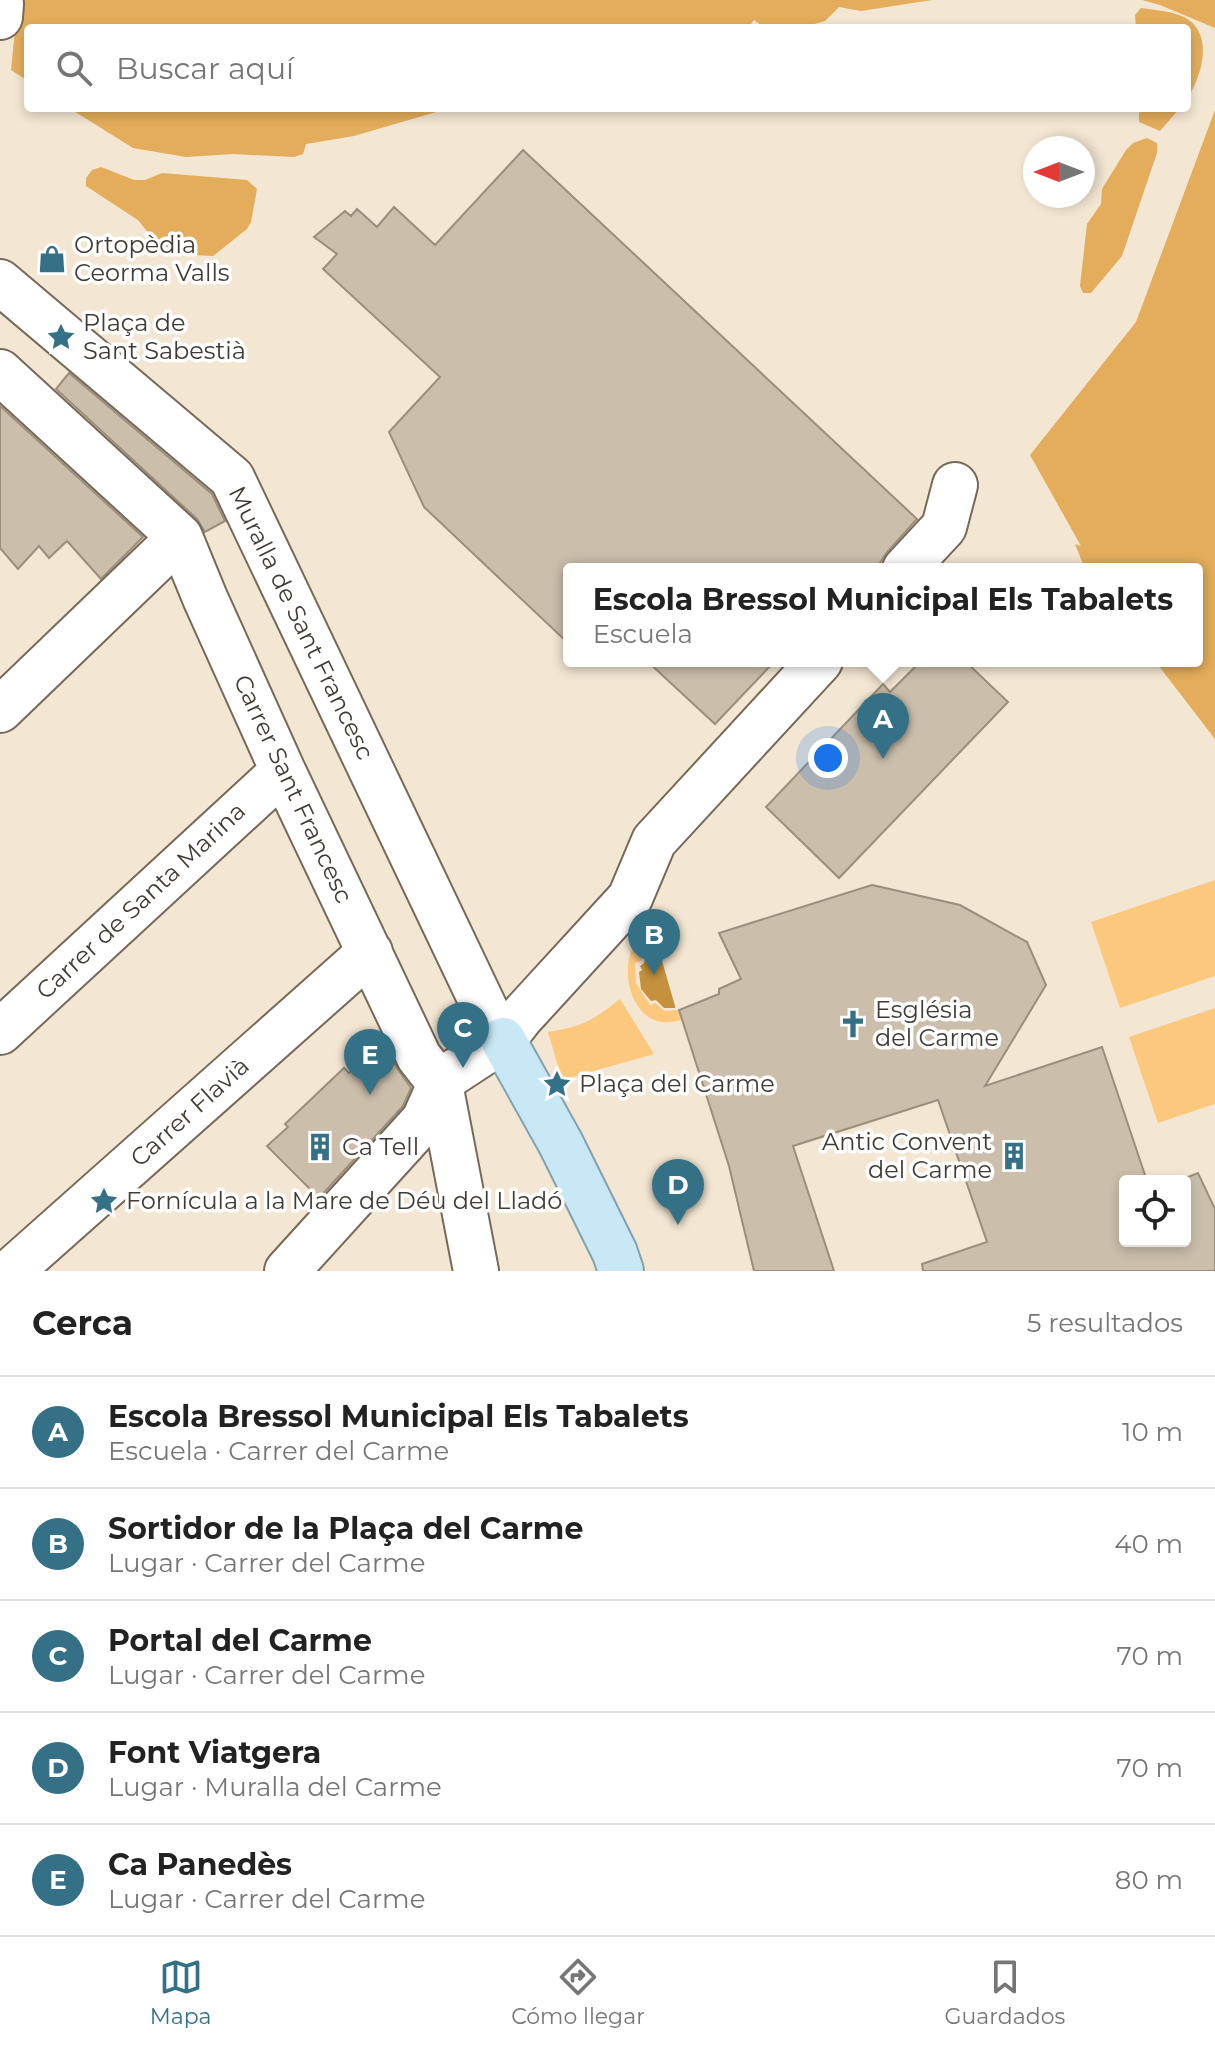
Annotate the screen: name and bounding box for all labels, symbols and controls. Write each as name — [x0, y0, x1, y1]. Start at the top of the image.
search box — [24, 24, 1191, 112]
icon: search — [52, 46, 96, 90]
text: Buscar aquí — [116, 50, 294, 87]
north arrow — [1023, 136, 1095, 208]
place label: Ortopèdia Ceorma Valls — [74, 230, 230, 287]
shop icon: Ortopèdia Ceorma Valls — [37, 244, 67, 274]
place label: Plaça de Sant Sabestià — [83, 308, 246, 365]
place icon: Plaça de Sant Sabestià — [46, 322, 76, 352]
street label: Muralla de Sant Francesc — [223, 481, 380, 764]
popup — [563, 563, 1203, 667]
text: Escola Bressol Municipal Els Tabalets — [593, 581, 1173, 618]
text: Escuela — [593, 618, 693, 650]
street label: Carrer Sant Francesc — [228, 670, 359, 907]
pin: A — [857, 693, 909, 759]
your location — [808, 738, 848, 778]
street label: Carrer de Santa Marina — [30, 796, 251, 1005]
pin: B — [628, 909, 680, 975]
place label: Església del Carme — [875, 995, 999, 1052]
pin: C — [437, 1002, 489, 1068]
church icon: Església del Carme — [838, 1009, 868, 1039]
pin: E — [344, 1029, 396, 1095]
street label: Carrer Flavià — [124, 1051, 255, 1172]
place icon: Plaça del Carme — [542, 1069, 572, 1099]
place label: Plaça del Carme — [579, 1069, 775, 1098]
place label: Antic Convent del Carme — [822, 1127, 992, 1184]
building icon: Ca Tell — [305, 1132, 335, 1162]
place label: Ca Tell — [342, 1132, 419, 1161]
building icon: Antic Convent del Carme — [999, 1141, 1029, 1171]
pin: D — [652, 1159, 704, 1225]
map controls — [1119, 1175, 1191, 1247]
button: locate — [1119, 1175, 1191, 1247]
place icon: Fornícula a la Mare de Déu del Lladó — [89, 1186, 119, 1216]
place label: Fornícula a la Mare de Déu del Lladó — [126, 1186, 562, 1215]
text: Cerca — [32, 1302, 133, 1344]
text: 5 resultados — [1027, 1307, 1183, 1339]
text: Escola Bressol Municipal Els Tabalets — [108, 1398, 689, 1435]
text: A — [48, 1416, 68, 1448]
text: 10 m — [1122, 1416, 1183, 1448]
text: Escuela · Carrer del Carme — [108, 1435, 449, 1467]
text: Sortidor de la Plaça del Carme — [108, 1510, 583, 1547]
text: B — [48, 1528, 68, 1560]
text: 40 m — [1114, 1528, 1183, 1560]
text: Lugar · Carrer del Carme — [108, 1547, 425, 1579]
text: Portal del Carme — [108, 1622, 372, 1659]
text: C — [49, 1640, 67, 1672]
text: 70 m — [1117, 1640, 1183, 1672]
text: Lugar · Carrer del Carme — [108, 1659, 425, 1691]
text: Font Viatgera — [108, 1734, 321, 1771]
text: D — [47, 1752, 69, 1784]
text: 70 m — [1117, 1752, 1183, 1784]
text: Lugar · Muralla del Carme — [108, 1771, 442, 1803]
text: Ca Panedès — [108, 1846, 292, 1883]
text: E — [49, 1864, 67, 1896]
text: 80 m — [1115, 1864, 1183, 1896]
text: Lugar · Carrer del Carme — [108, 1883, 425, 1915]
tab: Mapa — [150, 1955, 212, 2030]
tab: Cómo llegar — [511, 1955, 645, 2030]
tab: Guardados — [945, 1955, 1065, 2030]

